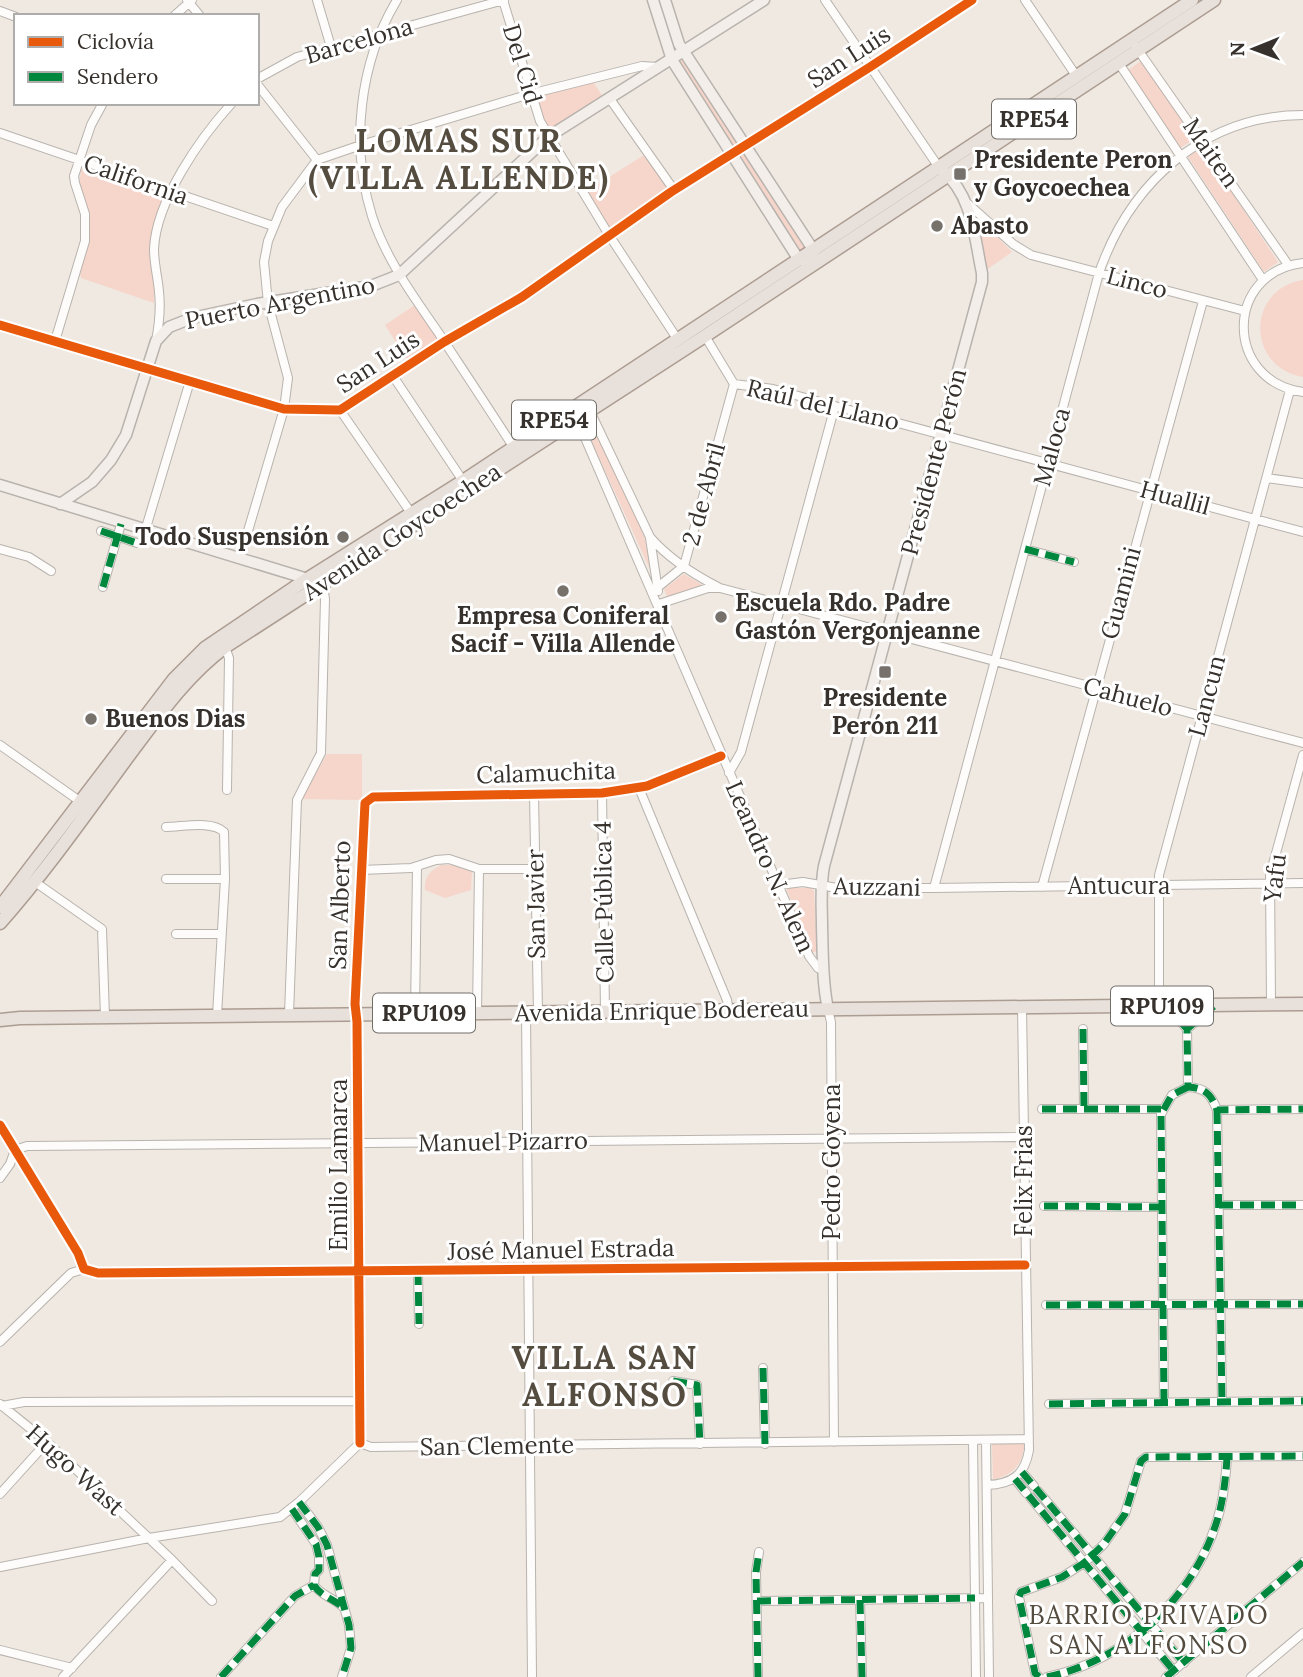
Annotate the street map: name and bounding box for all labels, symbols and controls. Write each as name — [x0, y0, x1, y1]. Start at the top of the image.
street label: Barcelona — [301, 10, 416, 71]
legend — [14, 14, 259, 105]
north arrow — [1219, 14, 1289, 84]
street label: San Luis — [801, 18, 896, 95]
street label: Del Cid — [496, 20, 549, 107]
text: Ciclovía — [77, 28, 154, 55]
text: N — [1225, 41, 1249, 57]
text: Sendero — [77, 63, 158, 90]
road number: RPE54 — [992, 100, 1076, 138]
street label: Maiten — [1176, 112, 1247, 194]
district label: LOMAS SUR (VILLA ALLENDE) — [308, 120, 610, 198]
place label: Presidente Peron y Goycoechea — [974, 144, 1173, 203]
street label: California — [80, 147, 193, 212]
marker: Presidente Peron y Goycoechea — [952, 166, 968, 182]
place label: Abasto — [951, 210, 1029, 241]
marker: Abasto — [929, 218, 945, 234]
street label: Linco — [1103, 260, 1171, 305]
street label: Puerto Argentino — [182, 269, 377, 336]
street label: San Luis — [330, 323, 425, 400]
street label: Presidente Perón — [894, 365, 973, 559]
street label: Raúl del Llano — [744, 372, 903, 437]
road number: RPE54 — [512, 400, 596, 440]
street label: Maloca — [1026, 404, 1077, 490]
street label: 2 de Abril — [675, 439, 732, 549]
street label: Avenida Goycoechea — [296, 456, 507, 608]
street label: Huallil — [1137, 473, 1214, 522]
place label: Todo Suspensión — [135, 521, 329, 552]
marker: Todo Suspensión — [335, 529, 351, 545]
street label: Guamini — [1093, 543, 1148, 643]
marker: Empresa Coniferal Sacif - Villa Allende — [555, 583, 571, 599]
place label: Escuela Rdo. Padre Gastón Vergonjeanne — [735, 587, 980, 646]
place label: Empresa Coniferal Sacif - Villa Allende — [451, 600, 675, 659]
marker: Escuela Rdo. Padre Gastón Vergonjeanne — [713, 609, 729, 625]
street label: Lancun — [1181, 652, 1232, 740]
marker: Presidente Perón 211 — [877, 664, 893, 680]
street label: Cahuelo — [1080, 670, 1176, 723]
place label: Presidente Perón 211 — [823, 682, 947, 741]
place label: Buenos Dias — [105, 703, 245, 734]
marker: Buenos Dias — [83, 711, 99, 727]
street label: Calamuchita — [476, 755, 616, 790]
street label: Leandro N. Alem — [719, 776, 822, 958]
street label: Calle Pública 4 — [587, 821, 620, 983]
street label: San Alberto — [322, 840, 357, 970]
street label: San Javier — [519, 848, 552, 959]
street label: Yafu — [1256, 852, 1293, 905]
street label: Auzzani — [832, 870, 921, 903]
street label: Antucura — [1067, 870, 1170, 901]
road number: RPU109 — [1111, 987, 1213, 1026]
street label: Avenida Enrique Bodereau — [514, 992, 809, 1029]
road number: RPU109 — [373, 994, 475, 1032]
street label: Emilio Lamarca — [323, 1079, 354, 1251]
street label: Pedro Goyena — [816, 1084, 847, 1240]
street label: Manuel Pizarro — [418, 1125, 588, 1158]
street label: Felix Frias — [1008, 1125, 1039, 1237]
street label: José Manuel Estrada — [446, 1232, 675, 1267]
district label: VILLA SAN ALFONSO — [512, 1337, 698, 1415]
street label: Hugo Wast — [20, 1417, 131, 1522]
street label: San Clemente — [420, 1429, 574, 1462]
district label: BARRIO PRIVADO SAN ALFONSO — [1028, 1598, 1270, 1661]

